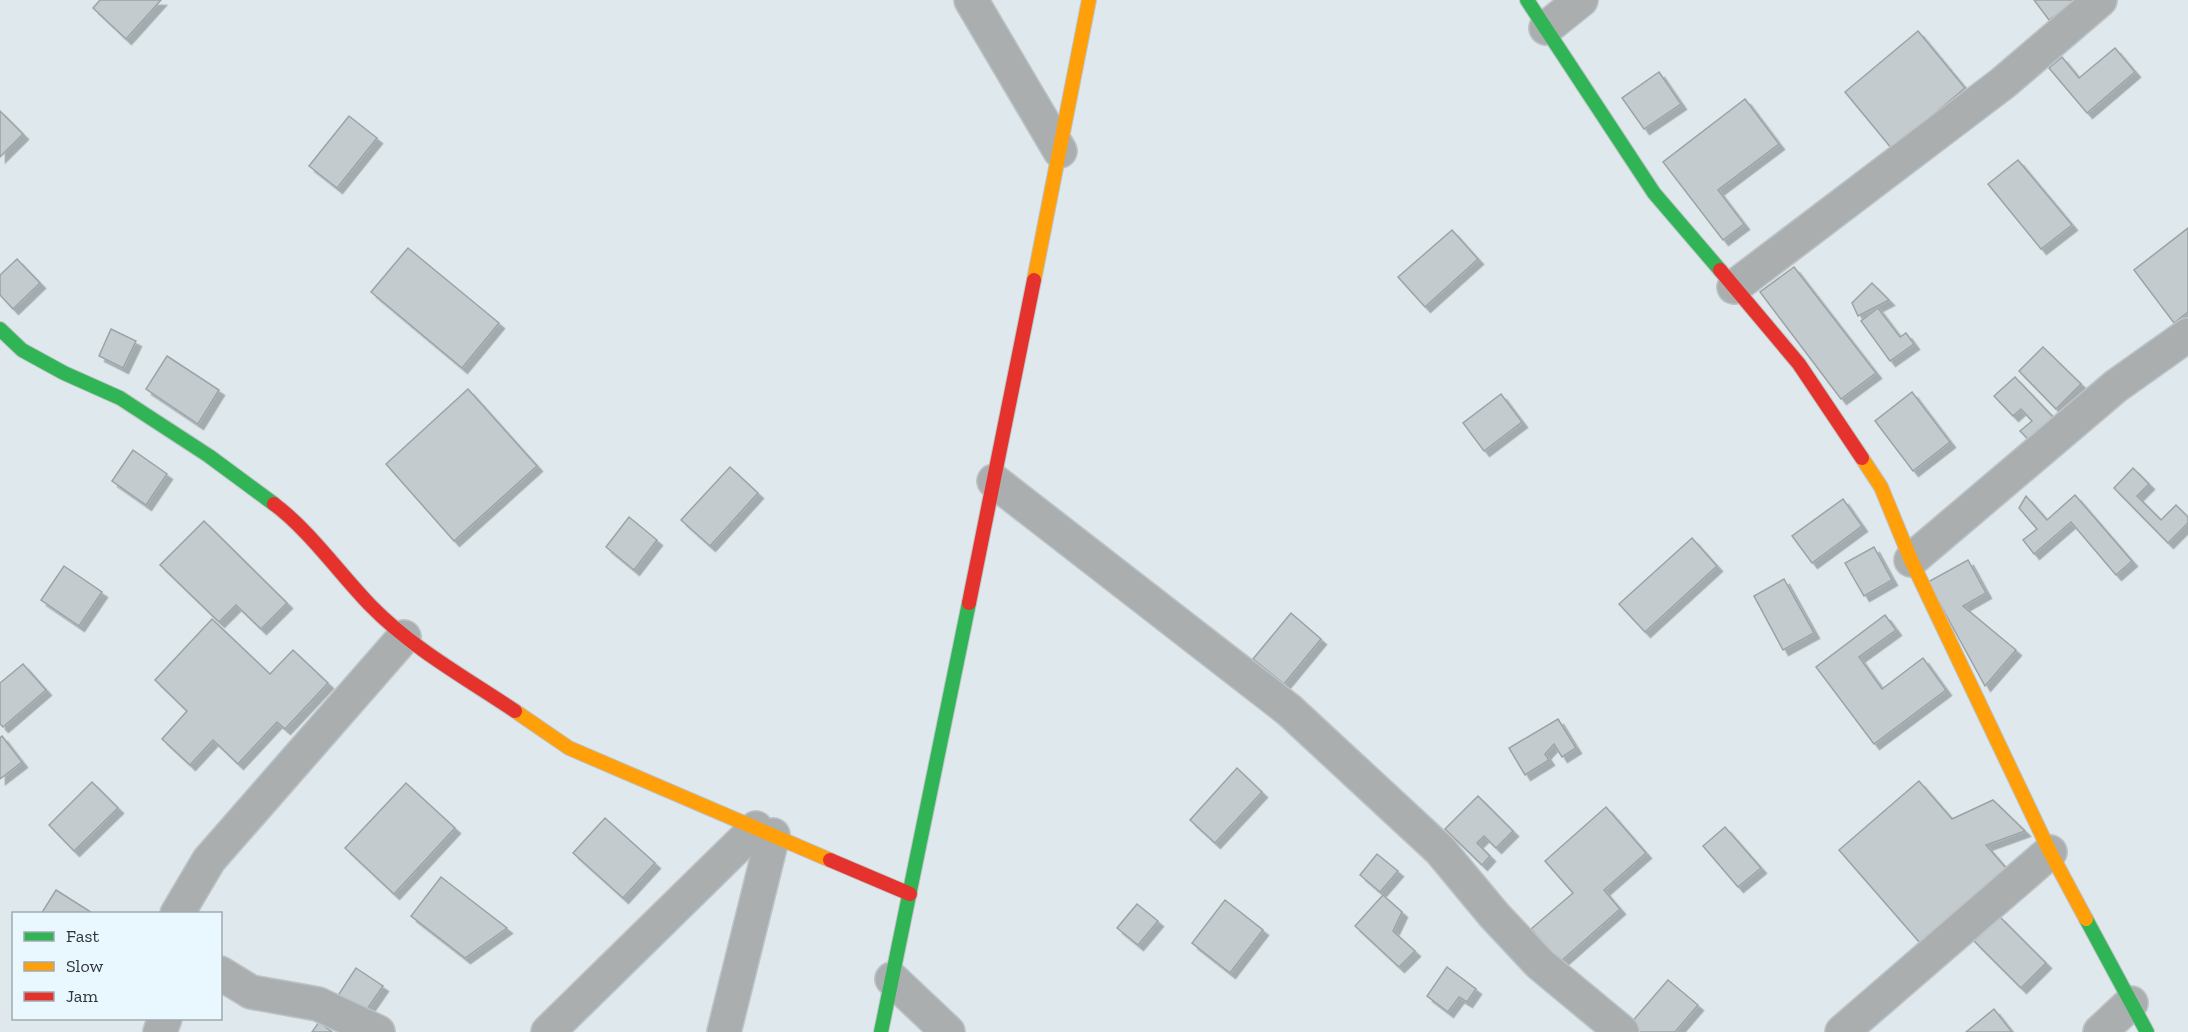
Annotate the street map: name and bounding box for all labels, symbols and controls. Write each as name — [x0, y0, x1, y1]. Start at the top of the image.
legend — [12, 912, 222, 1020]
text: Fast — [66, 925, 99, 947]
text: Slow — [66, 955, 103, 977]
text: Jam — [66, 985, 98, 1007]

